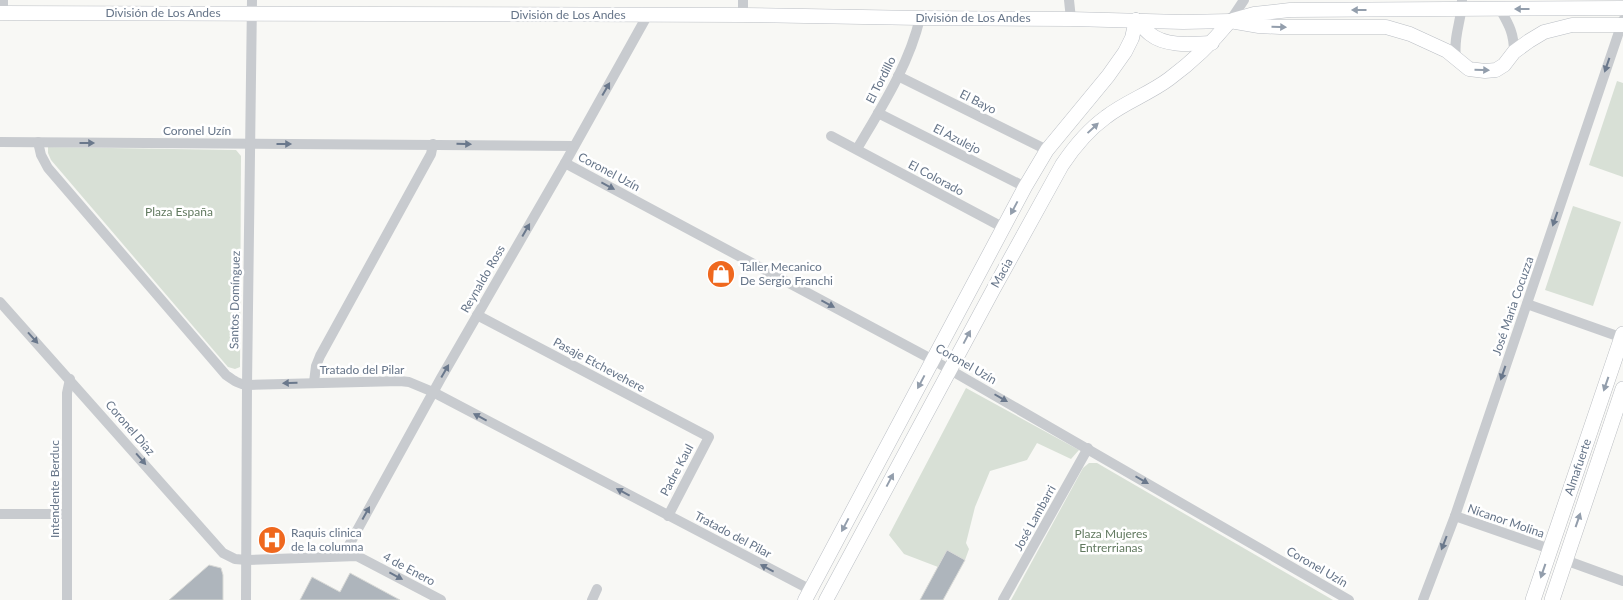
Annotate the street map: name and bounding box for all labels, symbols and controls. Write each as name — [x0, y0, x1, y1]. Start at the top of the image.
street label: División de Los Andes — [105, 5, 221, 20]
one-way arrow — [1514, 5, 1530, 13]
one-way arrow — [1351, 6, 1367, 14]
street label: División de Los Andes — [510, 7, 626, 22]
street label: División de Los Andes — [915, 10, 1031, 25]
one-way arrow — [1271, 23, 1287, 31]
street label: El Tordillo — [862, 53, 899, 106]
one-way arrow — [1603, 57, 1610, 72]
one-way arrow — [1474, 66, 1490, 74]
one-way arrow — [602, 82, 611, 96]
street label: El Bayo — [957, 86, 999, 117]
street label: El Azulejo — [931, 120, 984, 157]
street label: Coronel Uzín — [163, 123, 231, 138]
one-way arrow — [1087, 123, 1099, 134]
one-way arrow — [79, 139, 95, 147]
one-way arrow — [277, 140, 293, 148]
one-way arrow — [457, 140, 473, 148]
street label: Coronel Uzín — [576, 149, 643, 194]
street label: El Colorado — [906, 157, 967, 199]
one-way arrow — [600, 182, 615, 190]
one-way arrow — [1010, 200, 1018, 215]
park label: Plaza España — [145, 204, 213, 219]
one-way arrow — [1551, 211, 1558, 226]
one-way arrow — [521, 224, 530, 237]
street label: Reynaldo Ross — [457, 242, 508, 315]
street label: Santos Domínguez — [226, 250, 243, 349]
street label: José Maria Cocuzza — [1489, 254, 1536, 357]
street label: Macia — [987, 255, 1016, 290]
shop icon: Taller Mecanico De Sergio Franchi — [706, 259, 736, 289]
place label: Taller Mecanico De Sergio Franchi — [740, 259, 833, 288]
one-way arrow — [822, 299, 835, 308]
one-way arrow — [963, 330, 971, 344]
one-way arrow — [27, 331, 39, 343]
street label: Pasaje Etchevehere — [551, 334, 648, 395]
street label: Coronel Uzín — [933, 340, 1000, 387]
street label: Tratado del Pilar — [320, 362, 405, 377]
one-way arrow — [440, 364, 449, 378]
one-way arrow — [1499, 365, 1506, 380]
one-way arrow — [917, 375, 926, 389]
one-way arrow — [1602, 376, 1609, 391]
one-way arrow — [282, 379, 298, 387]
one-way arrow — [995, 394, 1008, 403]
street label: Coronel Díaz — [102, 397, 159, 459]
one-way arrow — [473, 412, 486, 421]
street label: Almafuerte — [1561, 437, 1594, 497]
street label: Intendente Berduc — [47, 440, 62, 538]
street label: Padre Kaul — [657, 441, 696, 498]
one-way arrow — [135, 453, 146, 466]
one-way arrow — [886, 473, 894, 487]
one-way arrow — [1136, 475, 1149, 484]
street label: José Lambarri — [1010, 482, 1059, 553]
one-way arrow — [616, 488, 631, 496]
street label: Nicanor Molina — [1466, 500, 1547, 541]
one-way arrow — [362, 507, 371, 520]
street label: Tratado del Pilar — [692, 508, 775, 561]
one-way arrow — [1575, 513, 1583, 528]
one-way arrow — [841, 518, 849, 533]
hospital icon: Raquis clinica de la columna — [257, 525, 287, 555]
place label: Raquis clinica de la columna — [291, 525, 364, 554]
park label: Plaza Mujeres Entrerrianas — [1074, 526, 1148, 555]
one-way arrow — [1440, 536, 1448, 551]
street label: Coronel Uzín — [1284, 543, 1351, 590]
street label: 4 de Enero — [381, 549, 438, 589]
one-way arrow — [1538, 563, 1546, 578]
one-way arrow — [760, 564, 775, 572]
one-way arrow — [389, 571, 402, 580]

